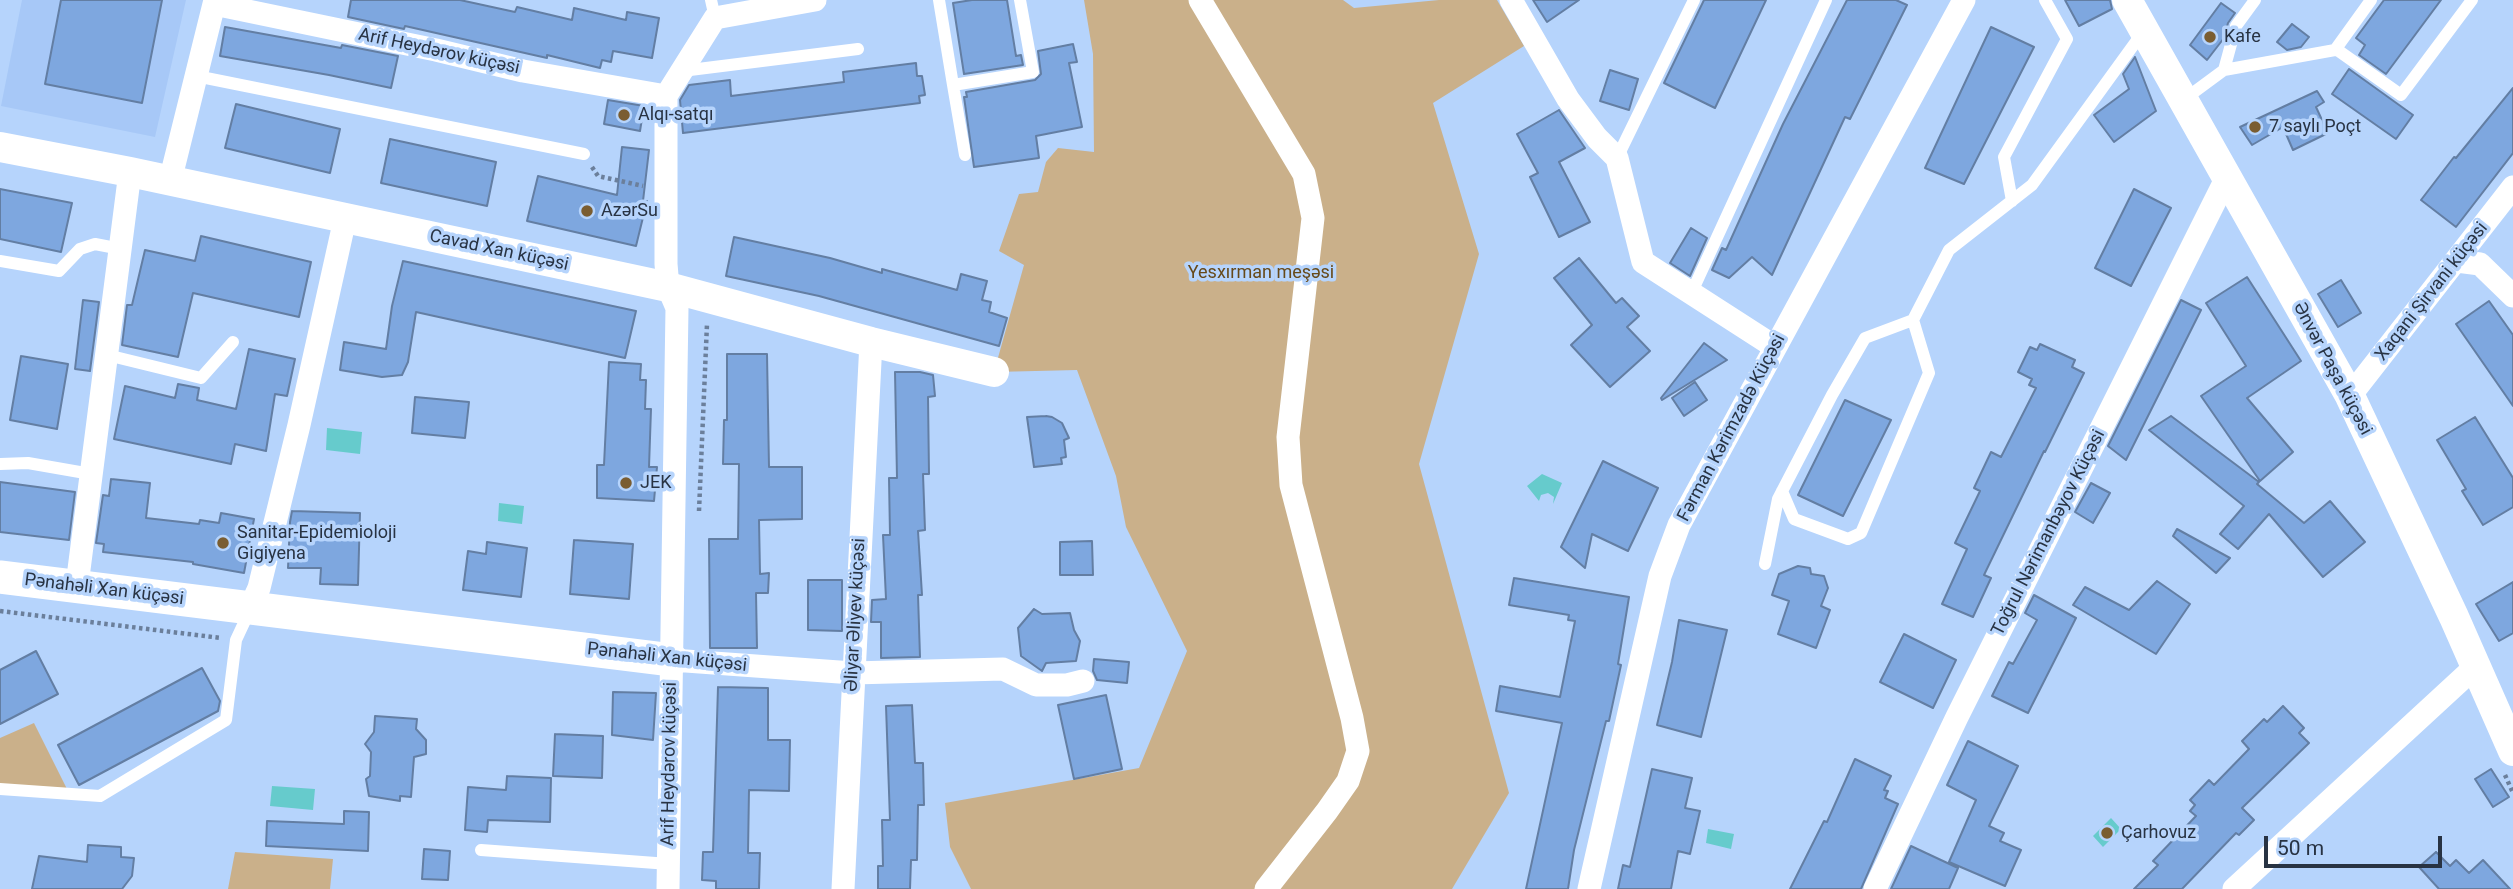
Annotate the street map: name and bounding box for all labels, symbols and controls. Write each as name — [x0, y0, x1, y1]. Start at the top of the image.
street label: Arif Heydərov küçəsi — [356, 24, 522, 80]
place label: Kafe — [2224, 26, 2261, 48]
marker: Kafe — [2202, 29, 2218, 45]
place label: Alqı-satqı — [638, 104, 713, 126]
marker: Alqı-satqı — [616, 107, 632, 123]
place label: 7 saylı Poçt — [2269, 116, 2361, 138]
marker: 7 saylı Poçt — [2247, 119, 2263, 135]
place label: AzərSu — [601, 200, 658, 222]
marker: AzərSu — [579, 203, 595, 219]
street label: Xaqani Şirvani küçəsi — [2371, 218, 2493, 366]
street label: Cavad Xan küçəsi — [428, 226, 570, 276]
park label: Yesxırman meşəsi — [1188, 262, 1334, 284]
street label: Ənvər Paşa küçəsi — [2288, 299, 2376, 439]
street label: Fərman Kərimzadə Küçəsi — [1673, 331, 1791, 525]
street label: Toğrul Nərimanbəyov Küçəsi — [1988, 426, 2110, 640]
place label: JEK — [640, 472, 671, 494]
marker: JEK — [618, 475, 634, 491]
place label: Sanitar-Epidemioloji Gigiyena — [237, 522, 397, 564]
marker: Sanitar-Epidemioloji Gigiyena — [215, 535, 231, 551]
street label: Əliyar Əliyev küçəsi — [841, 538, 871, 692]
street label: Pənahəli Xan küçəsi — [23, 570, 185, 610]
street label: Pənahəli Xan küçəsi — [586, 639, 748, 677]
street label: Arif Heydərov küçəsi — [658, 682, 682, 846]
place label: Çarhovuz — [2121, 822, 2196, 844]
scale bar — [2268, 822, 2446, 866]
marker: Çarhovuz — [2099, 825, 2115, 841]
text: 50 m — [2277, 836, 2324, 860]

